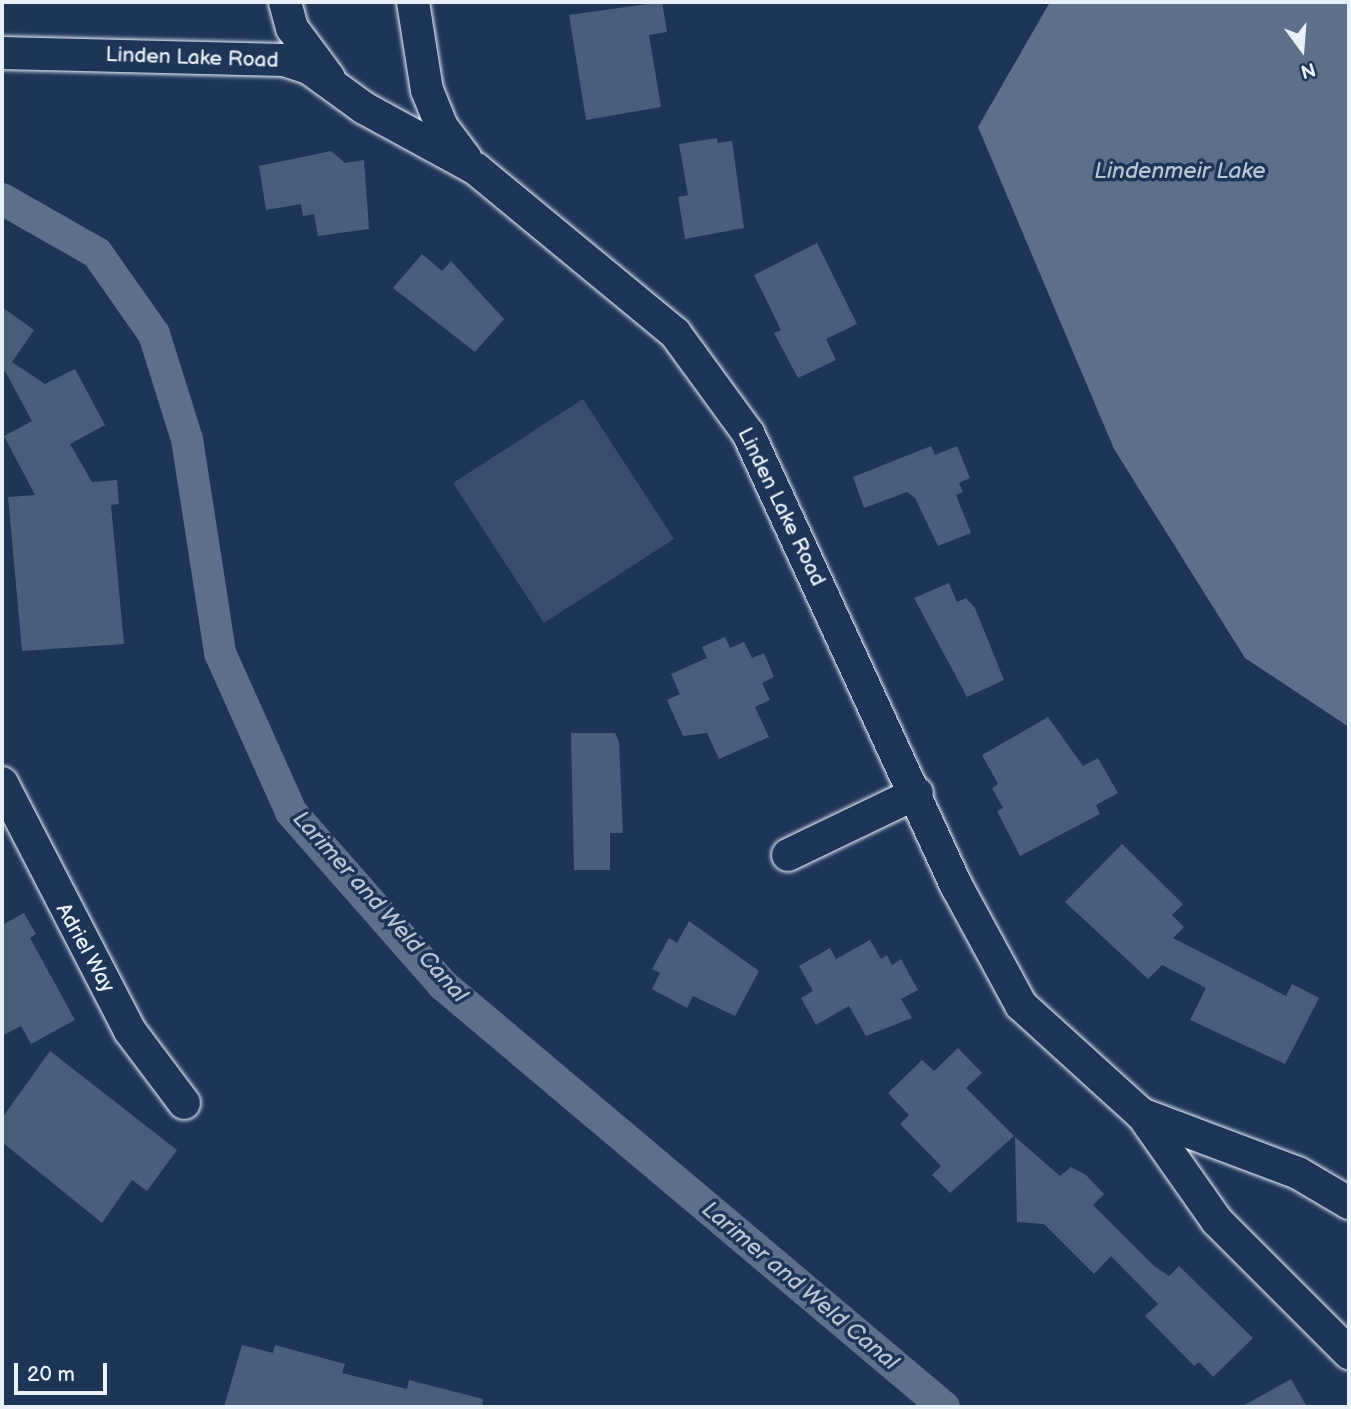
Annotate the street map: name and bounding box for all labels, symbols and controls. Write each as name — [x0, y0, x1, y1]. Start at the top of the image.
north arrow — [1267, 14, 1337, 84]
street label: Linden Lake Road — [105, 42, 279, 74]
text: N — [1298, 57, 1318, 83]
water label: Lindenmeir Lake — [1094, 157, 1266, 185]
street label: Linden Lake Road — [732, 424, 830, 590]
water label: Larimer and Weld Canal — [286, 805, 474, 1009]
street label: Adriel Way — [50, 899, 120, 997]
water label: Larimer and Weld Canal — [696, 1195, 904, 1377]
scale bar — [18, 1350, 110, 1394]
text: 20 m — [27, 1362, 75, 1387]

